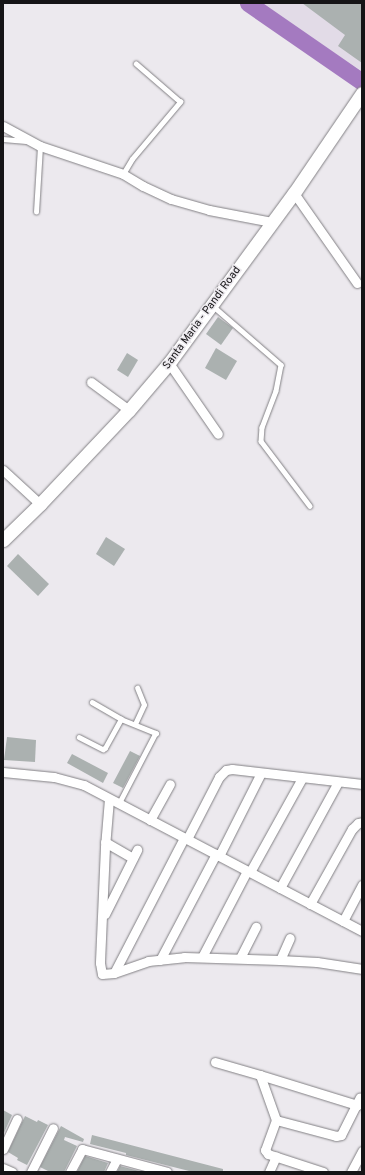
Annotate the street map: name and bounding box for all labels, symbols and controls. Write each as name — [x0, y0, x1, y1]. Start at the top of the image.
street label: Santa Maria - Pandi Road — [160, 264, 244, 372]

